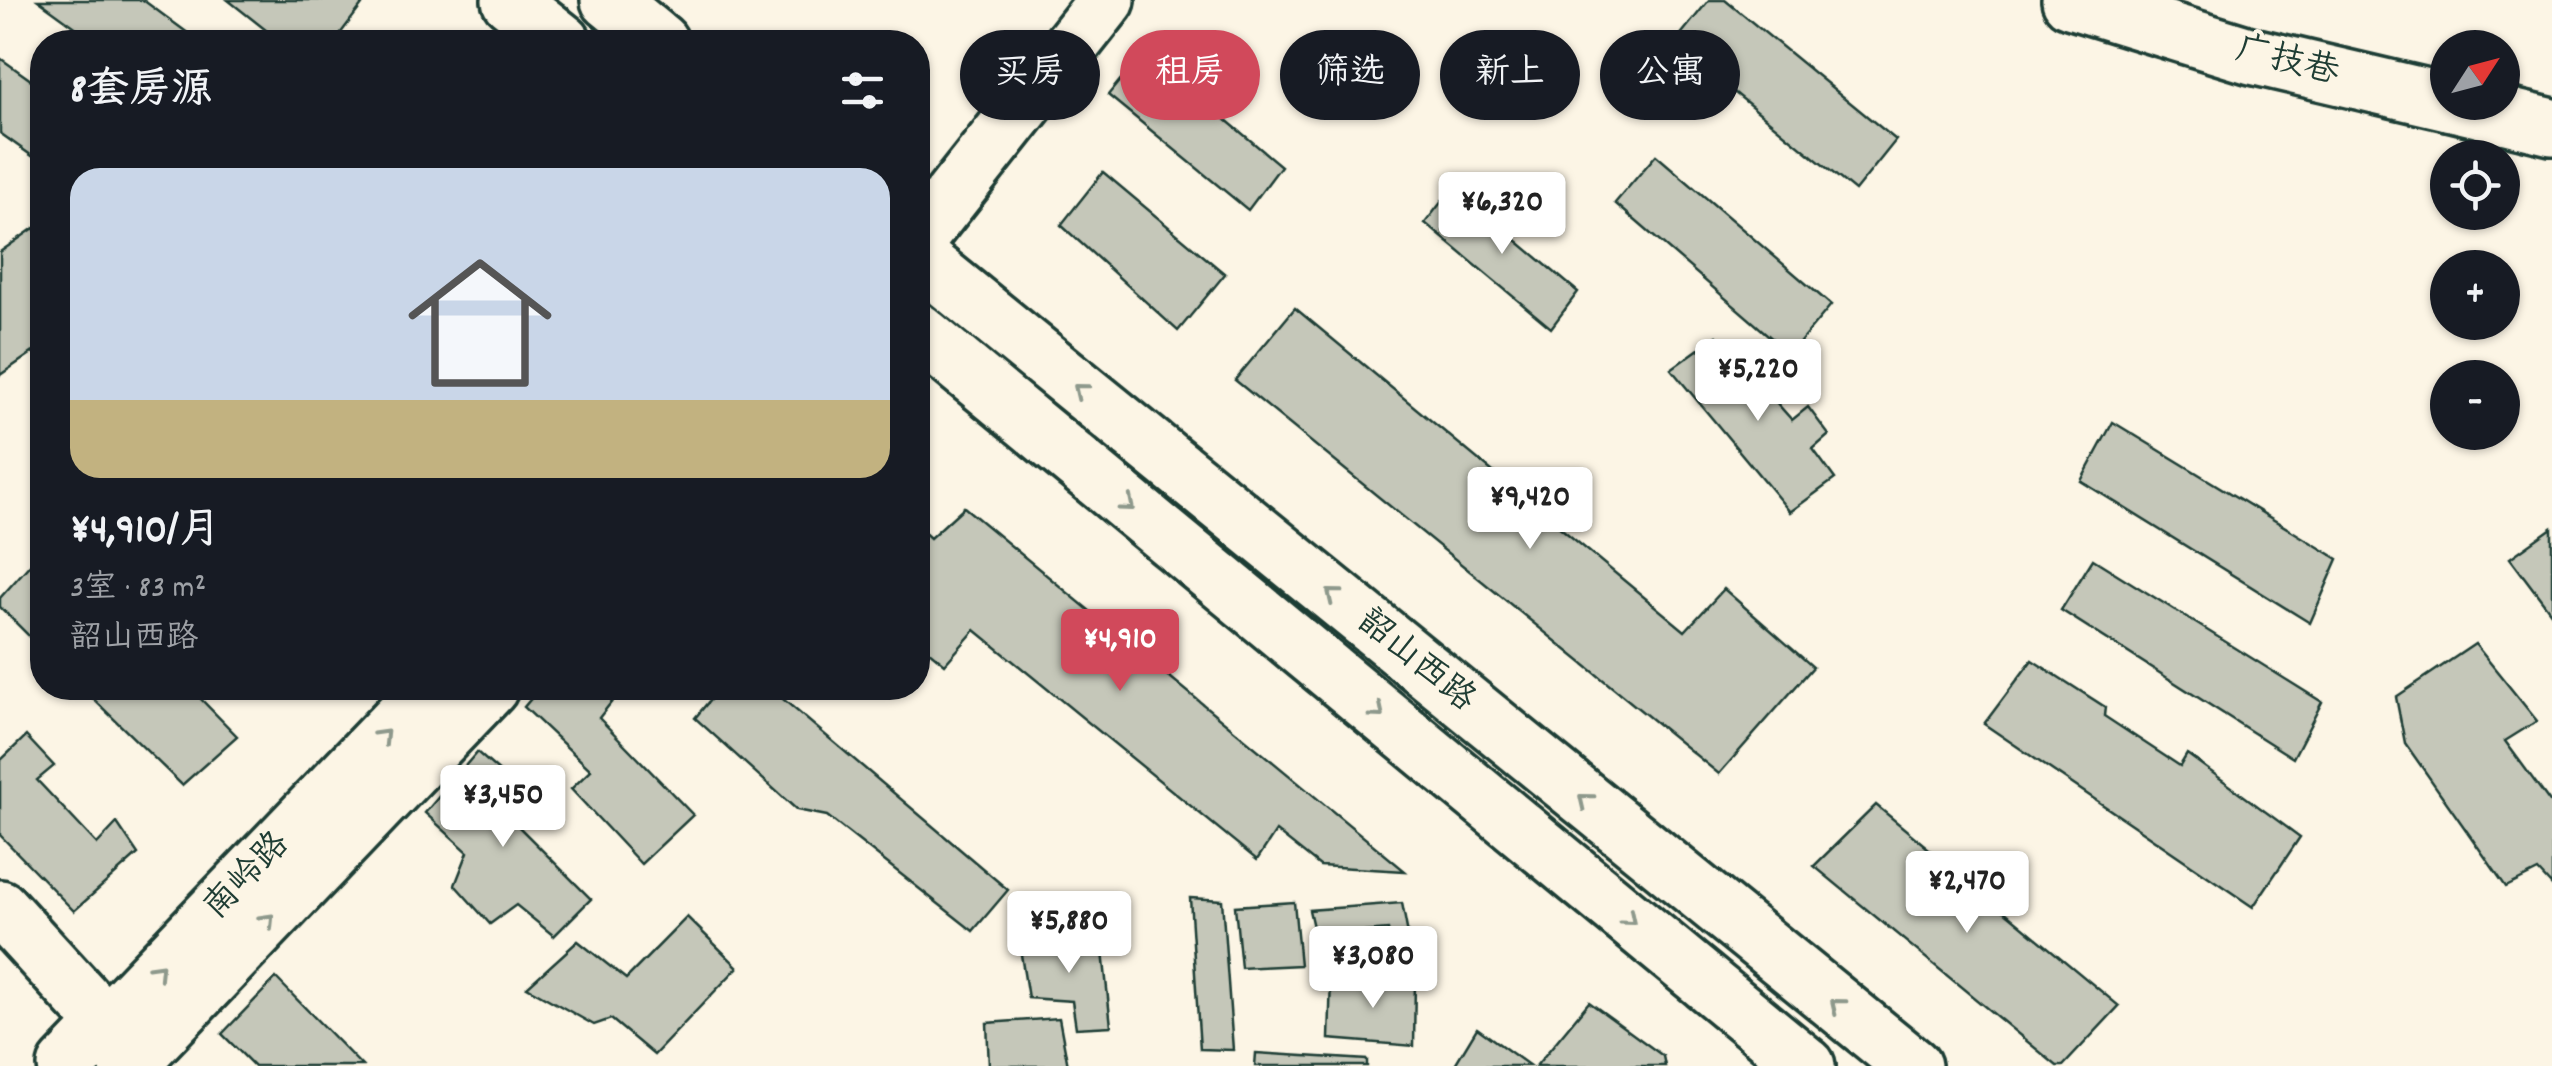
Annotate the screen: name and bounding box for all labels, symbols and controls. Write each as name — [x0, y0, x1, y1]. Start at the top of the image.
street label: 广技巷 — [2230, 26, 2344, 100]
chip: 买房 — [960, 30, 1100, 120]
chip: 租房 — [1120, 30, 1260, 120]
chip: 筛选 — [1280, 30, 1420, 120]
chip: 新上 — [1440, 30, 1580, 120]
chip: 公寓 — [1600, 30, 1740, 120]
north arrow — [2430, 30, 2520, 120]
map controls — [2430, 30, 2520, 450]
text: 8套房源 — [70, 63, 213, 123]
icon: filters — [835, 63, 890, 118]
button: locate — [2430, 140, 2520, 230]
pin: ¥6,320 — [1421, 172, 1583, 257]
text: ¥6,320 — [1461, 181, 1543, 227]
icon: home — [390, 233, 570, 413]
button: + — [2430, 250, 2520, 340]
pin: ¥5,220 — [1677, 339, 1839, 424]
text: ¥5,220 — [1717, 348, 1799, 394]
button: − — [2430, 360, 2520, 450]
one-way arrow — [1074, 384, 1092, 402]
pin: ¥9,420 — [1449, 467, 1611, 552]
text: ¥9,420 — [1490, 476, 1570, 522]
one-way arrow — [1116, 493, 1134, 511]
text: ¥4,910/月 — [70, 503, 221, 563]
text: 3室 · 83 m² — [70, 567, 206, 613]
one-way arrow — [1326, 589, 1344, 607]
street label: 韶山西路 — [1345, 599, 1485, 725]
pin: ¥4,910 — [1039, 609, 1201, 694]
text: 韶山西路 — [70, 617, 198, 663]
text: ¥4,910 — [1083, 618, 1157, 664]
one-way arrow — [1367, 700, 1385, 718]
one-way arrow — [371, 729, 389, 747]
pin: ¥3,450 — [422, 765, 584, 850]
text: ¥3,450 — [462, 774, 544, 820]
one-way arrow — [1578, 793, 1596, 811]
street label: 南岭路 — [194, 822, 302, 932]
pin: ¥2,470 — [1886, 851, 2048, 936]
text: ¥2,470 — [1928, 860, 2006, 906]
pin: ¥5,880 — [988, 891, 1150, 976]
text: ¥5,880 — [1029, 900, 1109, 946]
one-way arrow — [1617, 907, 1635, 925]
one-way arrow — [256, 913, 274, 931]
pin: ¥3,080 — [1292, 926, 1454, 1011]
text: ¥3,080 — [1331, 935, 1415, 981]
one-way arrow — [146, 964, 164, 982]
one-way arrow — [1830, 999, 1848, 1016]

